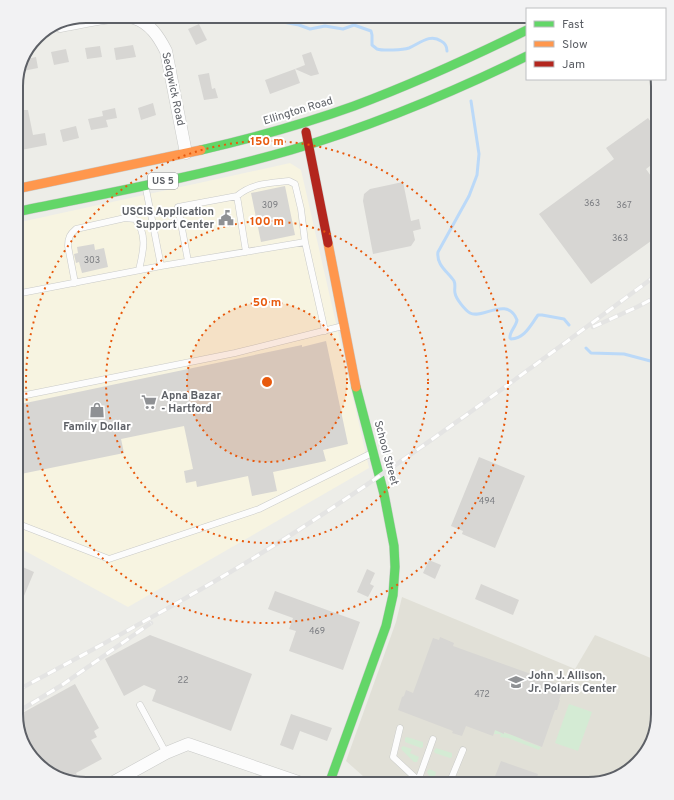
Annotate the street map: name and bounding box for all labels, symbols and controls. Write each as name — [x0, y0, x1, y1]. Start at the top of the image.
legend — [526, 8, 666, 80]
text: Fast — [562, 17, 584, 33]
text: Slow — [562, 37, 588, 53]
street label: Sedgwick Road — [158, 51, 188, 127]
text: Jam — [562, 57, 585, 73]
street label: Ellington Road — [261, 94, 335, 128]
text: 150 m — [250, 134, 284, 150]
road number: US 5 — [148, 173, 178, 189]
house number: 363 — [584, 198, 600, 209]
house number: 309 — [262, 200, 278, 211]
house number: 367 — [616, 200, 632, 211]
place label: USCIS Application Support Center — [122, 205, 214, 232]
public building icon: USCIS Application Support Center — [217, 209, 235, 227]
text: 100 m — [250, 214, 284, 230]
house number: 363 — [612, 233, 628, 244]
house number: 303 — [84, 255, 100, 266]
text: 50 m — [253, 295, 281, 311]
centre of rings — [260, 375, 274, 389]
place label: Apna Bazar - Hartford — [161, 389, 222, 416]
supermarket icon: Apna Bazar - Hartford — [140, 393, 158, 411]
shop icon: Family Dollar — [88, 401, 106, 419]
street label: School Street — [371, 419, 401, 487]
place label: Family Dollar — [63, 420, 131, 434]
house number: 494 — [479, 496, 496, 507]
house number: 469 — [309, 626, 325, 637]
place label: John J. Allison, Jr. Polaris Center — [528, 669, 617, 696]
school or university icon: John J. Allison, Jr. Polaris Center — [507, 673, 525, 691]
house number: 22 — [177, 675, 189, 686]
house number: 472 — [474, 689, 490, 700]

